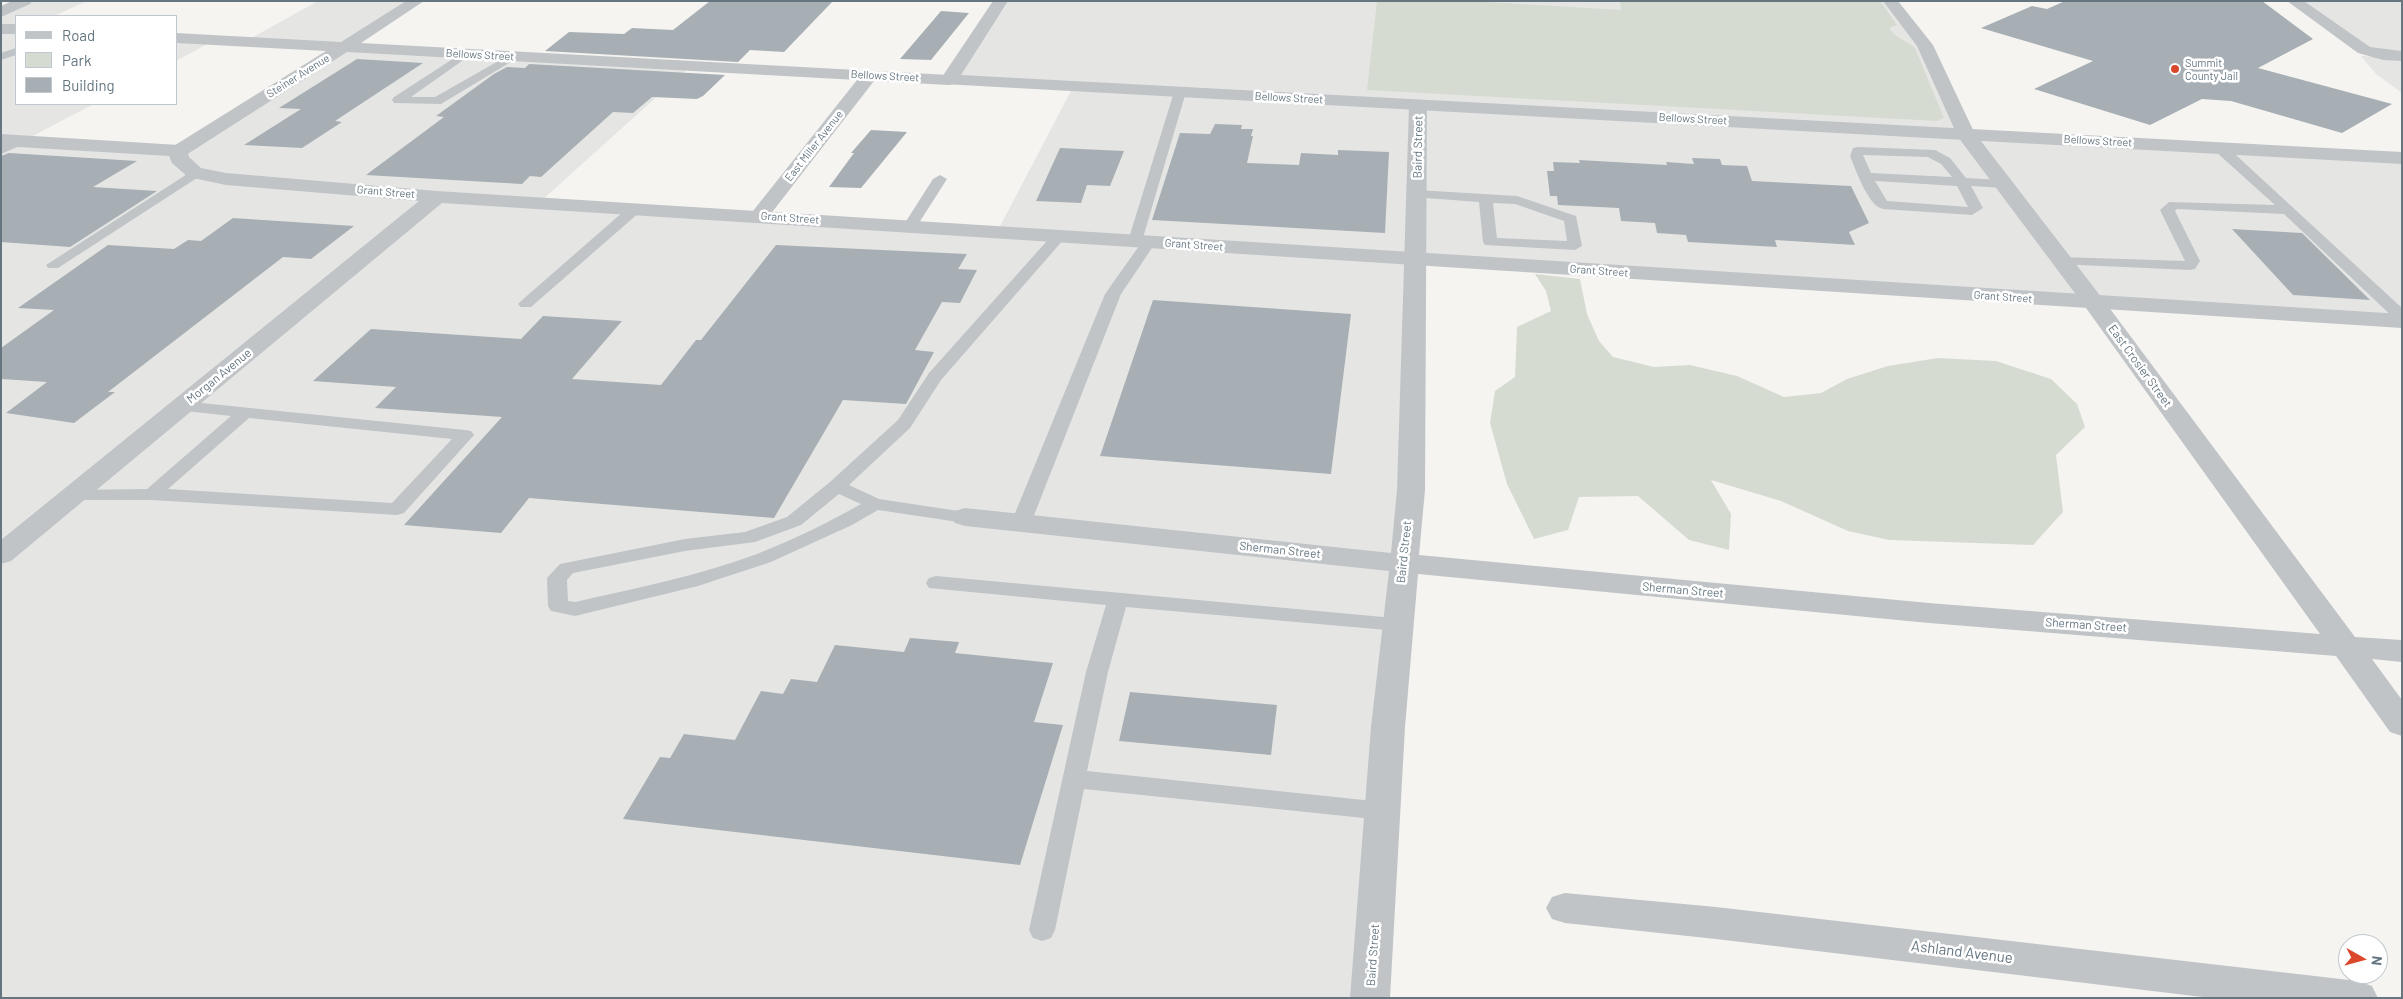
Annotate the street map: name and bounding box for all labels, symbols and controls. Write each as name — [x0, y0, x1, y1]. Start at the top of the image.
legend — [15, 15, 178, 105]
text: Road — [62, 26, 95, 44]
street label: Bellows Street — [445, 47, 515, 63]
text: Park — [62, 51, 91, 69]
street label: Steiner Avenue — [264, 51, 332, 101]
place label: Summit County Jail — [2185, 56, 2238, 82]
marker: Summit County Jail — [2169, 63, 2181, 75]
street label: Bellows Street — [850, 68, 920, 84]
text: Building — [62, 76, 115, 94]
street label: Bellows Street — [1254, 90, 1324, 106]
street label: East Miller Avenue — [782, 108, 846, 184]
street label: Bellows Street — [1658, 111, 1728, 127]
street label: Baird Street — [1410, 116, 1426, 178]
street label: Bellows Street — [2063, 133, 2133, 149]
street label: Grant Street — [356, 183, 416, 201]
street label: Grant Street — [760, 209, 820, 227]
street label: Grant Street — [1164, 236, 1224, 254]
street label: Grant Street — [1569, 262, 1629, 280]
street label: Grant Street — [1973, 288, 2033, 306]
street label: East Crosier Street — [2105, 322, 2175, 410]
street label: Morgan Avenue — [184, 346, 254, 406]
street label: Baird Street — [1394, 520, 1414, 584]
street label: Sherman Street — [1239, 539, 1321, 561]
street label: Sherman Street — [1642, 579, 1724, 601]
street label: Sherman Street — [2045, 615, 2127, 635]
street label: Baird Street — [1364, 923, 1382, 987]
north arrow — [2338, 934, 2388, 984]
street label: Ashland Avenue — [1910, 937, 2014, 967]
text: N — [2368, 955, 2386, 966]

